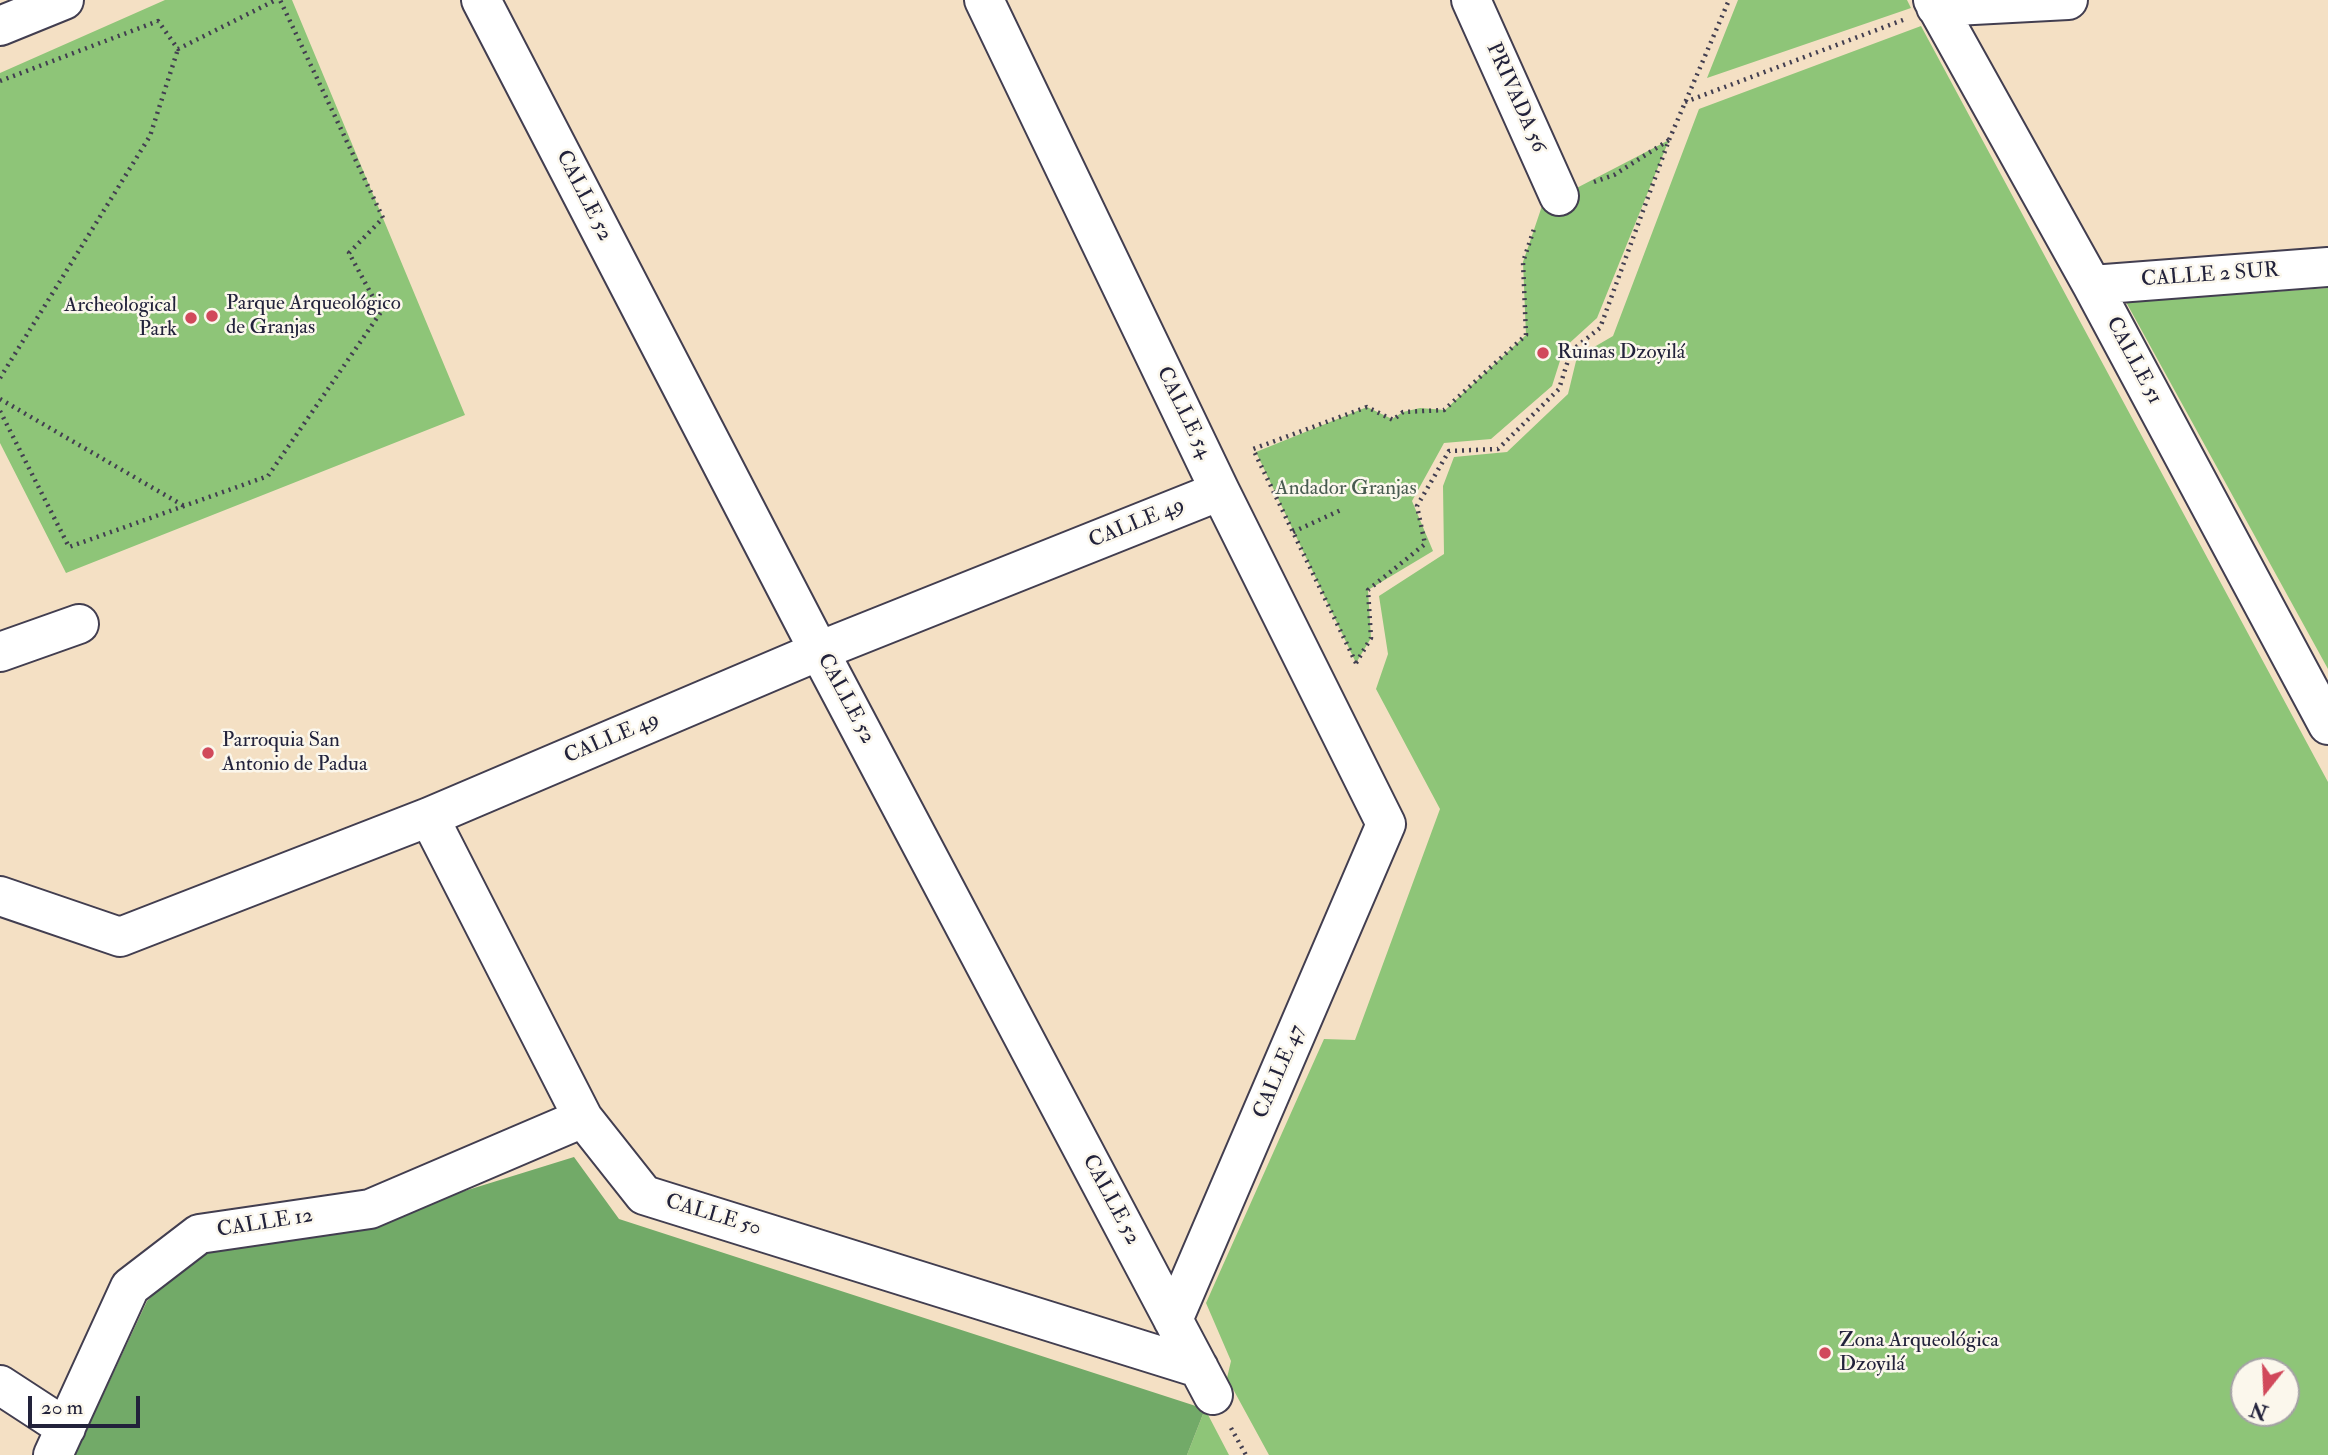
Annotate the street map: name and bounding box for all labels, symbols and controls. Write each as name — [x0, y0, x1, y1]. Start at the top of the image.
street label: PRIVADA 56 — [1480, 39, 1550, 157]
street label: CALLE 52 — [549, 146, 617, 246]
street label: CALLE 2 SUR — [2140, 259, 2280, 293]
place label: Parque Arqueológico de Granjas — [226, 291, 401, 341]
place label: Archeological Park — [64, 293, 177, 343]
marker: Parque Arqueológico de Granjas — [204, 308, 220, 324]
marker: Archeological Park — [183, 310, 199, 326]
street label: CALLE 51 — [2099, 313, 2167, 409]
place label: Ruinas Dzoyilá — [1557, 340, 1685, 366]
marker: Ruinas Dzoyilá — [1535, 345, 1551, 361]
street label: CALLE 54 — [1150, 363, 1216, 463]
park label: Andador Granjas — [1275, 476, 1417, 502]
street label: CALLE 49 — [1086, 493, 1188, 555]
street label: CALLE 52 — [811, 650, 879, 748]
street label: CALLE 49 — [561, 708, 663, 770]
place label: Parroquia San Antonio de Padua — [222, 728, 368, 778]
marker: Parroquia San Antonio de Padua — [200, 745, 216, 761]
street label: CALLE 47 — [1249, 1021, 1311, 1123]
street label: CALLE 52 — [1076, 1151, 1144, 1249]
street label: CALLE 50 — [662, 1190, 764, 1242]
street label: CALLE 12 — [215, 1204, 315, 1244]
place label: Zona Arqueológica Dzoyilá — [1839, 1328, 1999, 1378]
marker: Zona Arqueológica Dzoyilá — [1817, 1345, 1833, 1361]
north arrow — [2230, 1357, 2300, 1427]
scale bar — [32, 1382, 144, 1426]
text: 20 m — [41, 1394, 83, 1421]
text: N — [2247, 1396, 2271, 1424]

